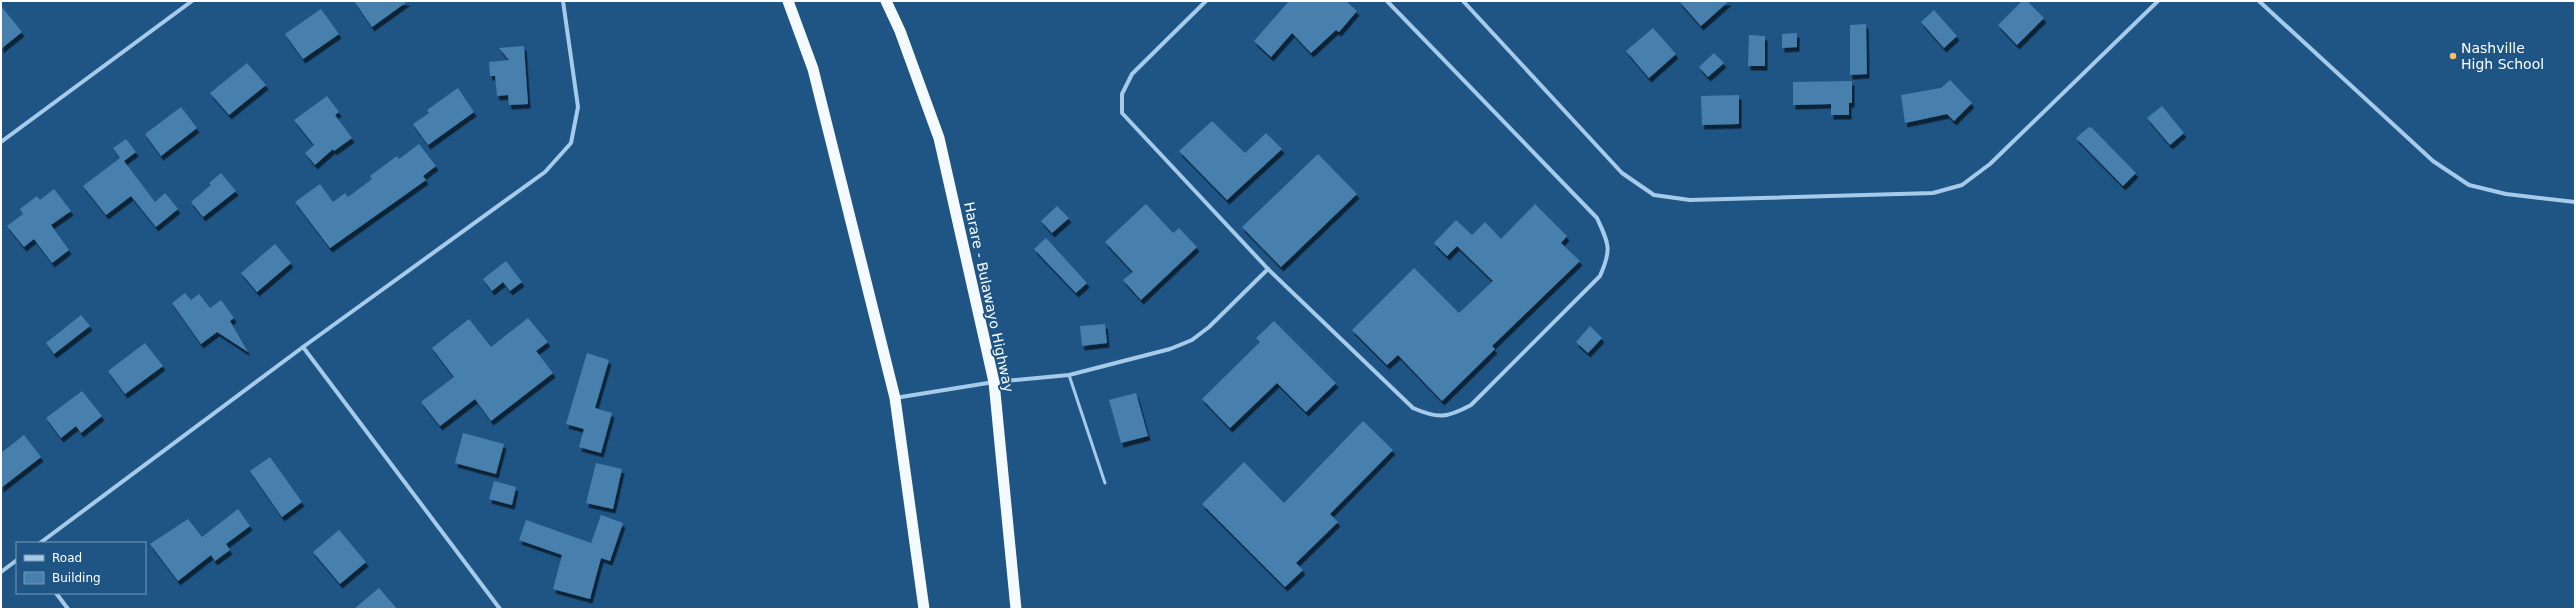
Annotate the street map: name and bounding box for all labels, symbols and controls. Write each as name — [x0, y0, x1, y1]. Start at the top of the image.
place label: Nashville High School — [2461, 40, 2544, 72]
marker: Nashville High School — [2448, 51, 2458, 61]
street label: Harare - Bulawayo Highway — [961, 200, 1017, 394]
legend — [16, 542, 146, 594]
text: Road — [52, 551, 82, 565]
text: Building — [52, 571, 101, 585]

